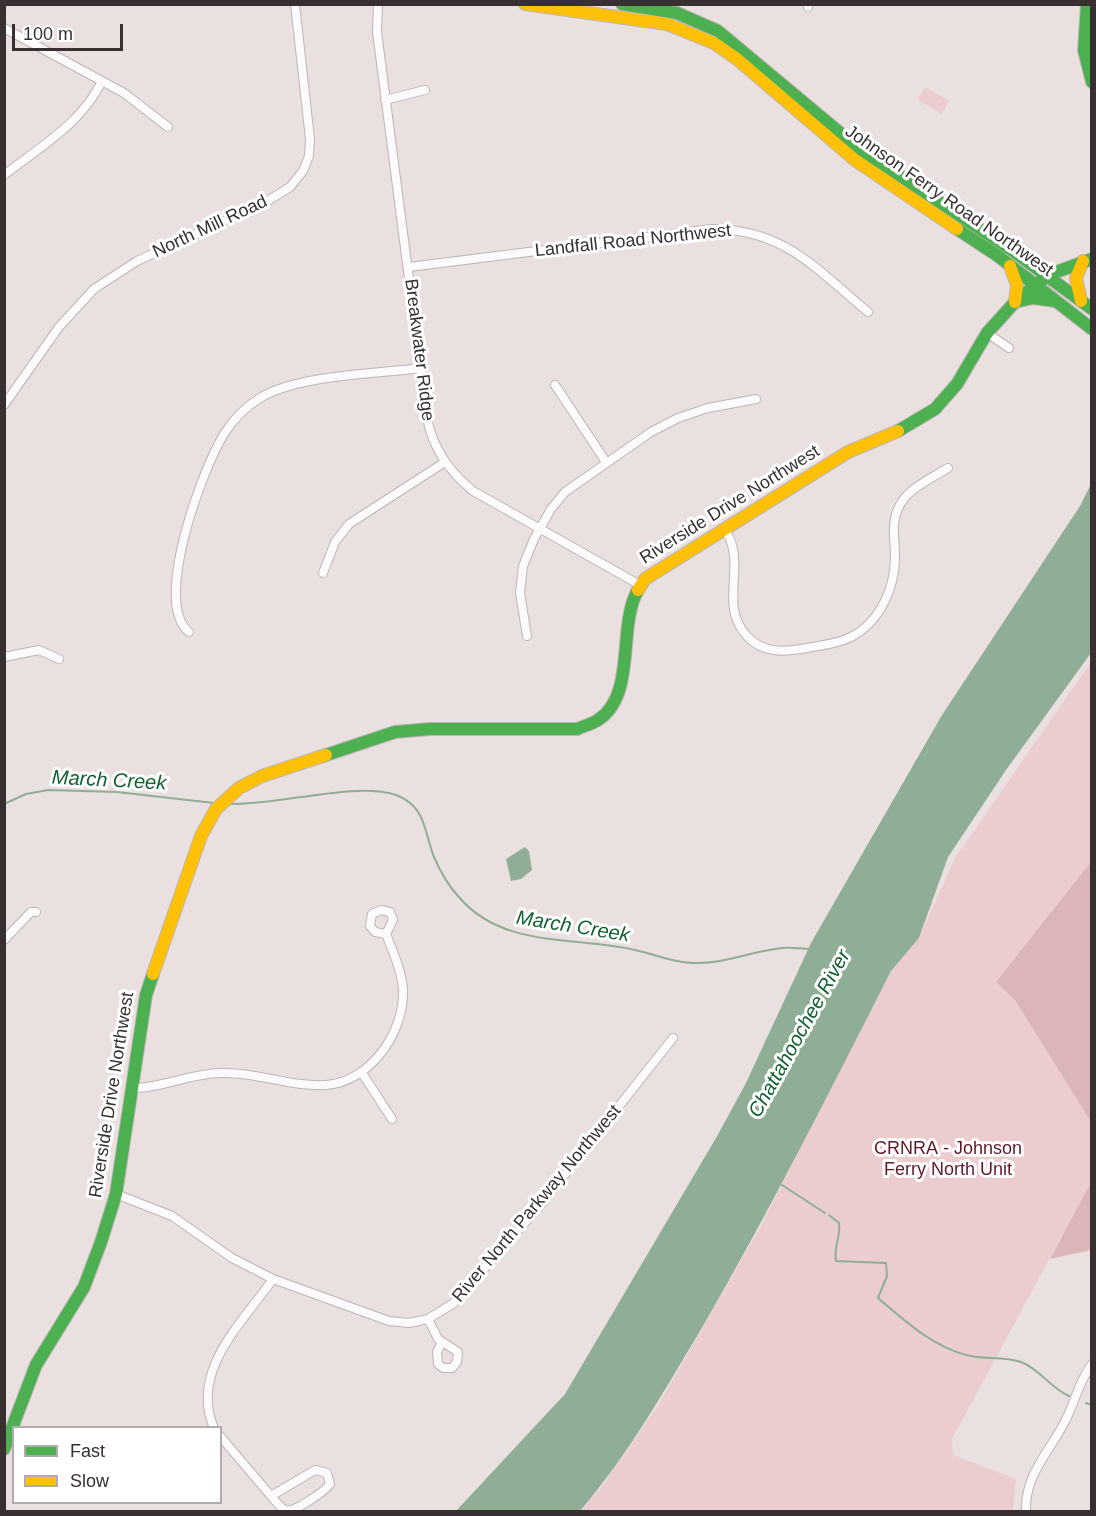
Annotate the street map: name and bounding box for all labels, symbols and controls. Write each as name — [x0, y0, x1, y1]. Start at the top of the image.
scale bar — [15, 12, 126, 50]
text: 100 m — [23, 24, 73, 44]
street label: Johnson Ferry Road Northwest — [841, 121, 1057, 281]
street label: North Mill Road — [149, 191, 271, 263]
street label: Landfall Road Northwest — [534, 220, 732, 262]
street label: Breakwater Ridge — [400, 278, 438, 422]
street label: Riverside Drive Northwest — [636, 441, 824, 569]
water label: March Creek — [51, 766, 167, 796]
water label: March Creek — [515, 906, 631, 948]
water label: Chattahoochee River — [744, 946, 856, 1122]
street label: Riverside Drive Northwest — [85, 991, 139, 1199]
street label: River North Parkway Northwest — [448, 1101, 626, 1307]
park label: CRNRA - Johnson Ferry North Unit — [874, 1138, 1022, 1180]
legend — [12, 1426, 222, 1504]
text: Fast — [70, 1441, 105, 1461]
text: Slow — [70, 1471, 109, 1491]

